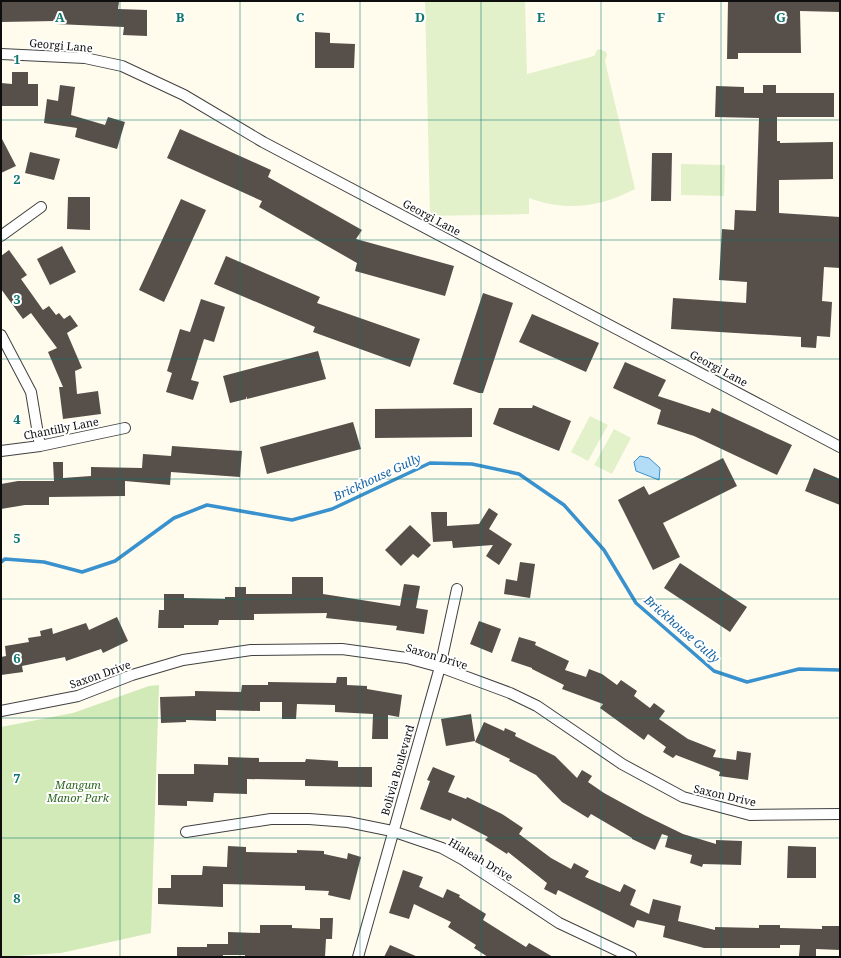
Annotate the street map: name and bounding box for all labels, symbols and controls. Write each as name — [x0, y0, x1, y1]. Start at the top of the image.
text: A — [55, 8, 65, 26]
text: B — [176, 8, 185, 26]
text: C — [296, 8, 305, 26]
text: D — [415, 8, 425, 26]
text: E — [537, 8, 546, 26]
text: F — [657, 8, 665, 26]
text: G — [776, 8, 786, 26]
street label: Georgi Lane — [29, 35, 93, 55]
text: 1 — [13, 50, 21, 68]
text: 2 — [13, 170, 21, 188]
street label: Georgi Lane — [400, 195, 464, 239]
text: 3 — [13, 290, 21, 308]
street label: Georgi Lane — [687, 346, 751, 390]
text: 4 — [13, 410, 21, 428]
street label: Chantilly Lane — [22, 413, 100, 443]
water label: Brickhouse Gully — [329, 449, 424, 505]
text: 5 — [13, 529, 21, 547]
water label: Brickhouse Gully — [640, 591, 723, 667]
street label: Saxon Drive — [404, 640, 470, 673]
text: 6 — [13, 649, 21, 667]
street label: Saxon Drive — [67, 656, 133, 691]
street label: Bolivia Boulevard — [377, 723, 417, 817]
text: 7 — [13, 769, 21, 787]
park label: Mangum Manor Park — [46, 777, 110, 805]
street label: Saxon Drive — [692, 781, 758, 810]
street label: Hialeah Drive — [446, 834, 516, 884]
text: 8 — [13, 889, 21, 907]

